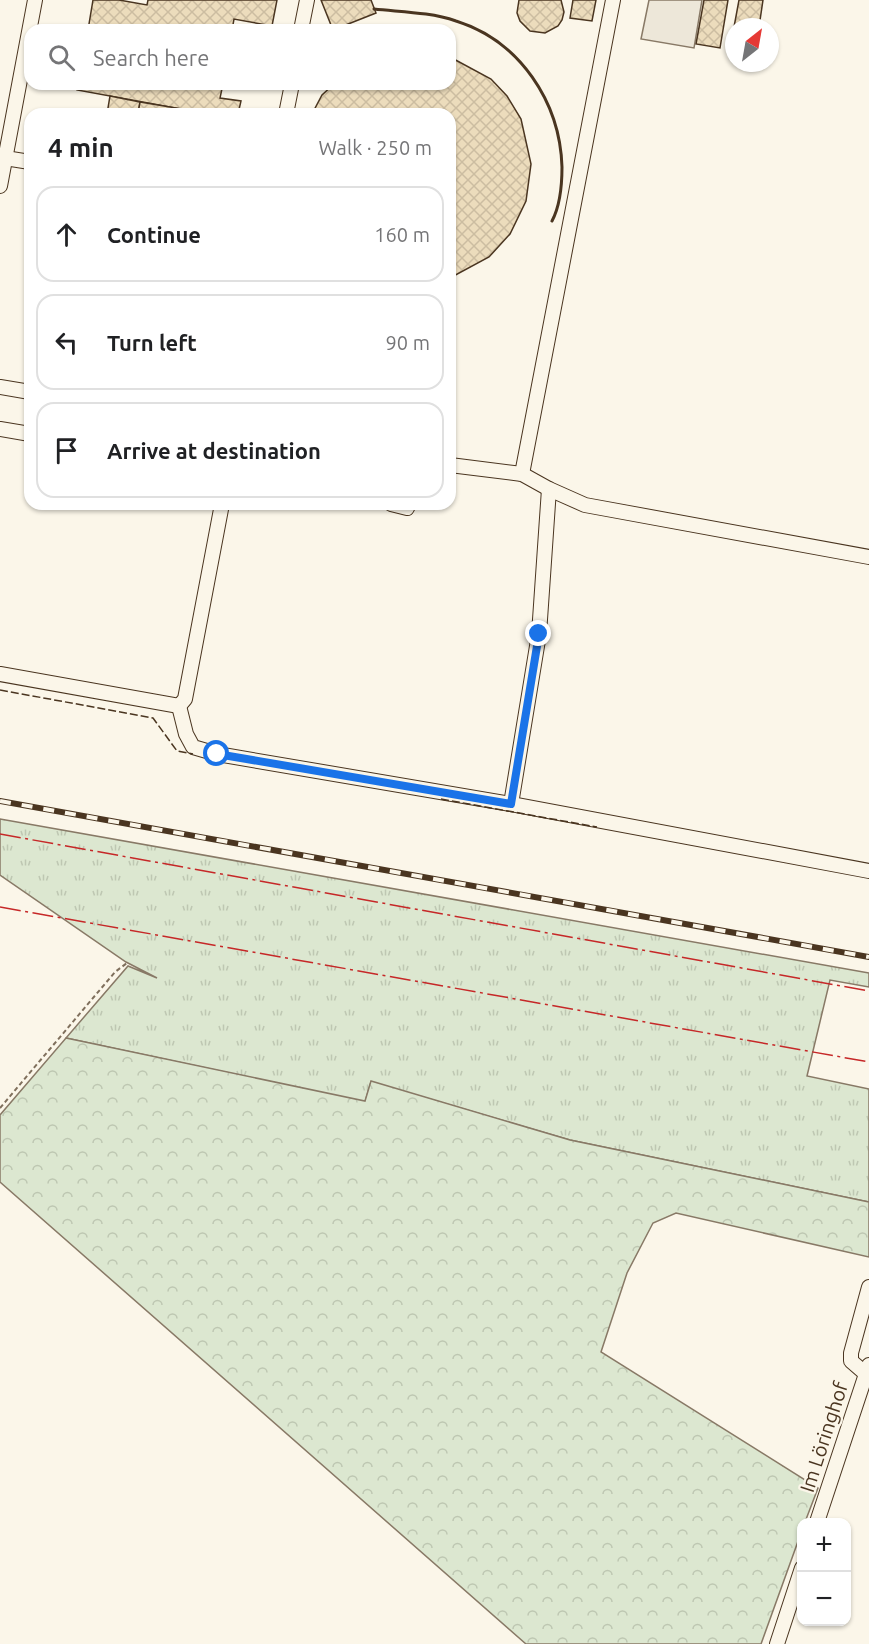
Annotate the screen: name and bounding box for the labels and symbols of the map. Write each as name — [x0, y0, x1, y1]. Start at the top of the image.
north arrow — [725, 18, 779, 72]
route end — [525, 620, 551, 646]
route start — [203, 740, 229, 766]
street label: Im Löringhof — [795, 1378, 852, 1495]

